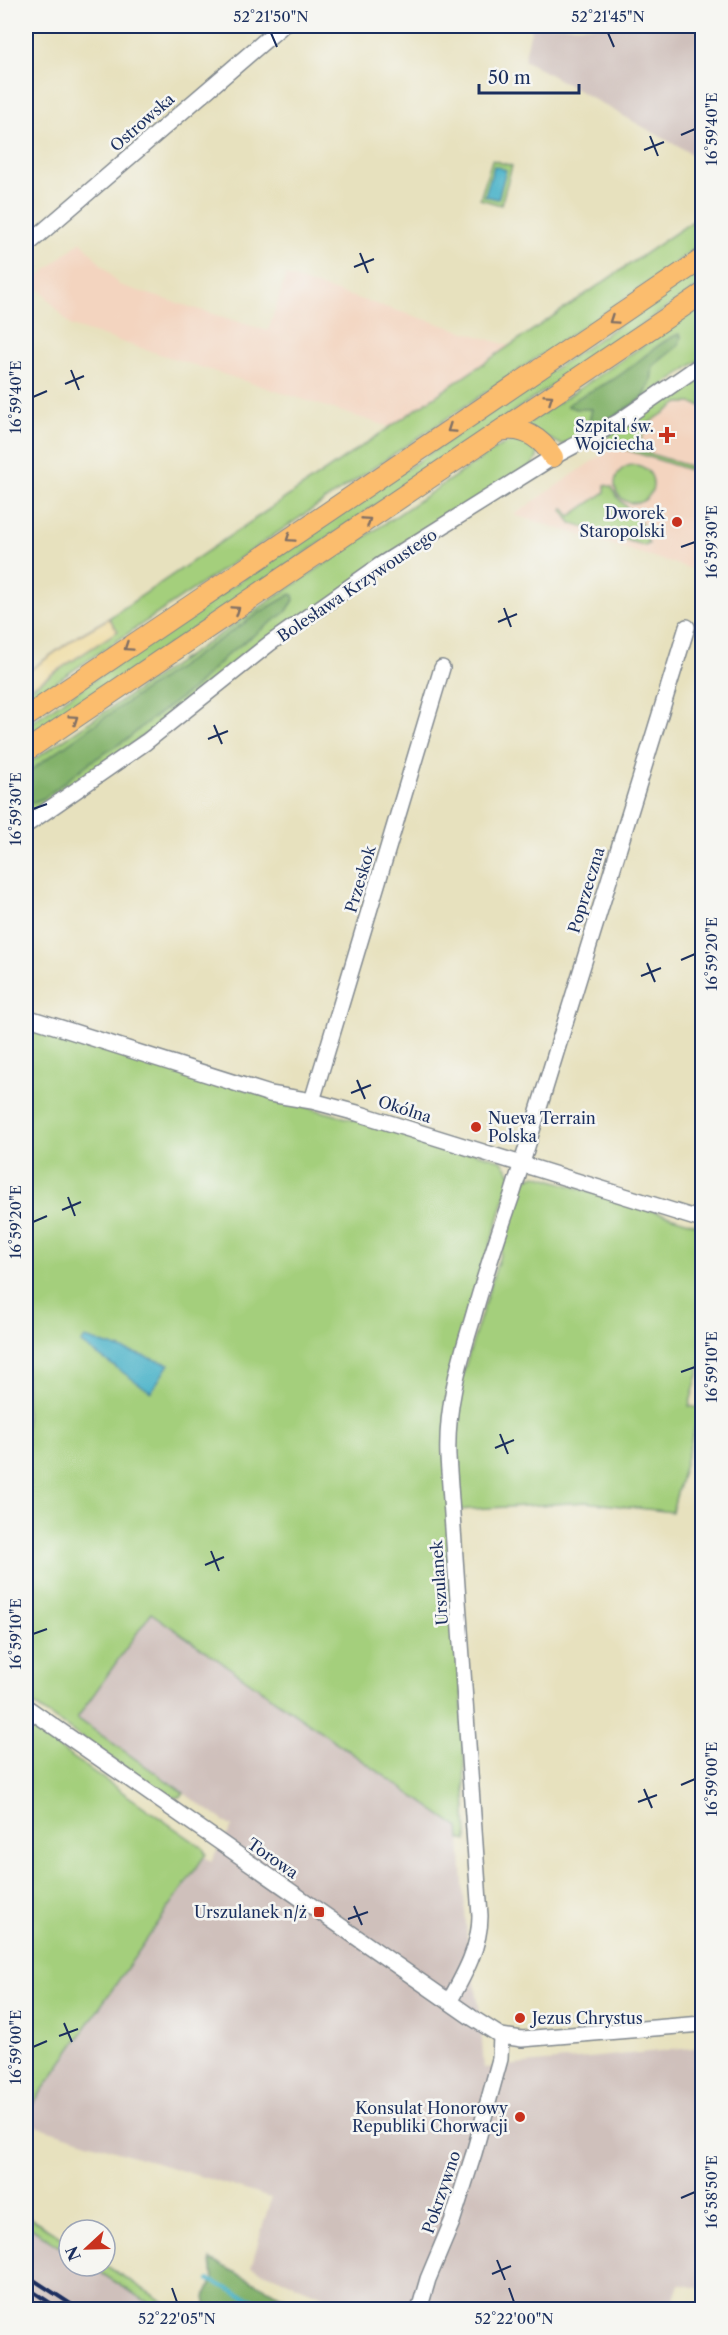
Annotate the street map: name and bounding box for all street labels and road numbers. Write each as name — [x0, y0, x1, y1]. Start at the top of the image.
street label: Ostrowska — [106, 88, 179, 155]
street label: Bolesława Krzywoustego — [273, 524, 441, 646]
street label: Przeskok — [340, 842, 380, 915]
street label: Poprzeczna — [563, 844, 609, 935]
street label: Okólna — [376, 1091, 435, 1127]
street label: Urszulanek — [426, 1539, 452, 1626]
street label: Torowa — [244, 1833, 303, 1883]
street label: Pokrzywno — [418, 2148, 465, 2236]

